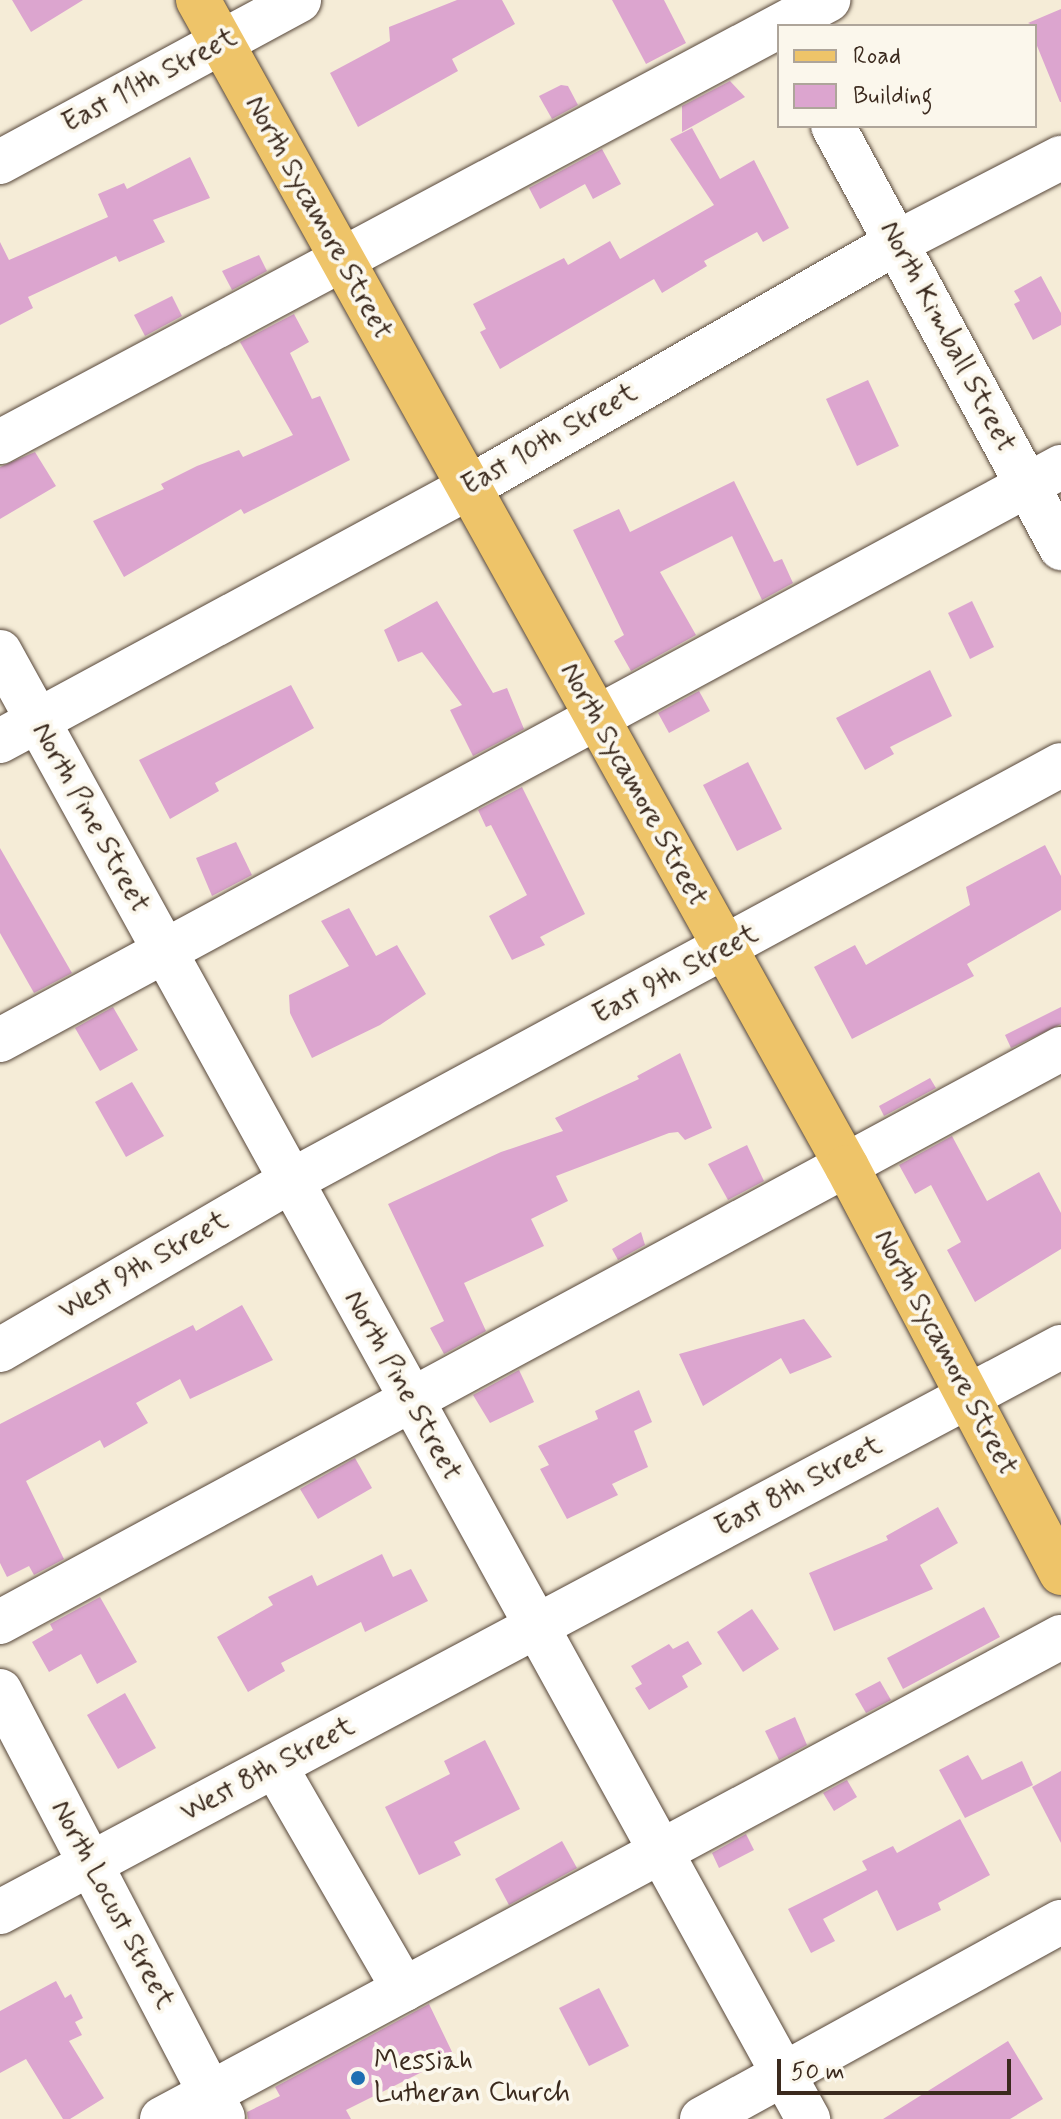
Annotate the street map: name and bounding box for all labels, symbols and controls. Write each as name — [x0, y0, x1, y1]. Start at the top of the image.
street label: East 11th Street — [57, 21, 243, 141]
legend — [777, 24, 1037, 128]
text: Road — [853, 41, 901, 72]
text: Building — [853, 81, 933, 112]
street label: North Sycamore Street — [237, 91, 399, 345]
street label: North Kimball Street — [872, 216, 1022, 458]
street label: East 10th Street — [456, 376, 644, 504]
street label: North Sycamore Street — [552, 658, 714, 912]
street label: North Pine Street — [24, 718, 156, 918]
street label: East 9th Street — [588, 917, 764, 1033]
street label: West 9th Street — [53, 1204, 235, 1328]
street label: North Sycamore Street — [866, 1225, 1024, 1481]
street label: North Pine Street — [336, 1286, 468, 1486]
street label: East 8th Street — [710, 1429, 888, 1545]
street label: West 8th Street — [175, 1710, 361, 1830]
street label: North Locust Street — [43, 1795, 181, 2015]
scale bar — [781, 2043, 1015, 2093]
place label: Messiah Lutheran Church — [374, 2045, 577, 2111]
text: 50 m — [791, 2057, 845, 2088]
marker: Messiah Lutheran Church — [349, 2069, 367, 2087]

